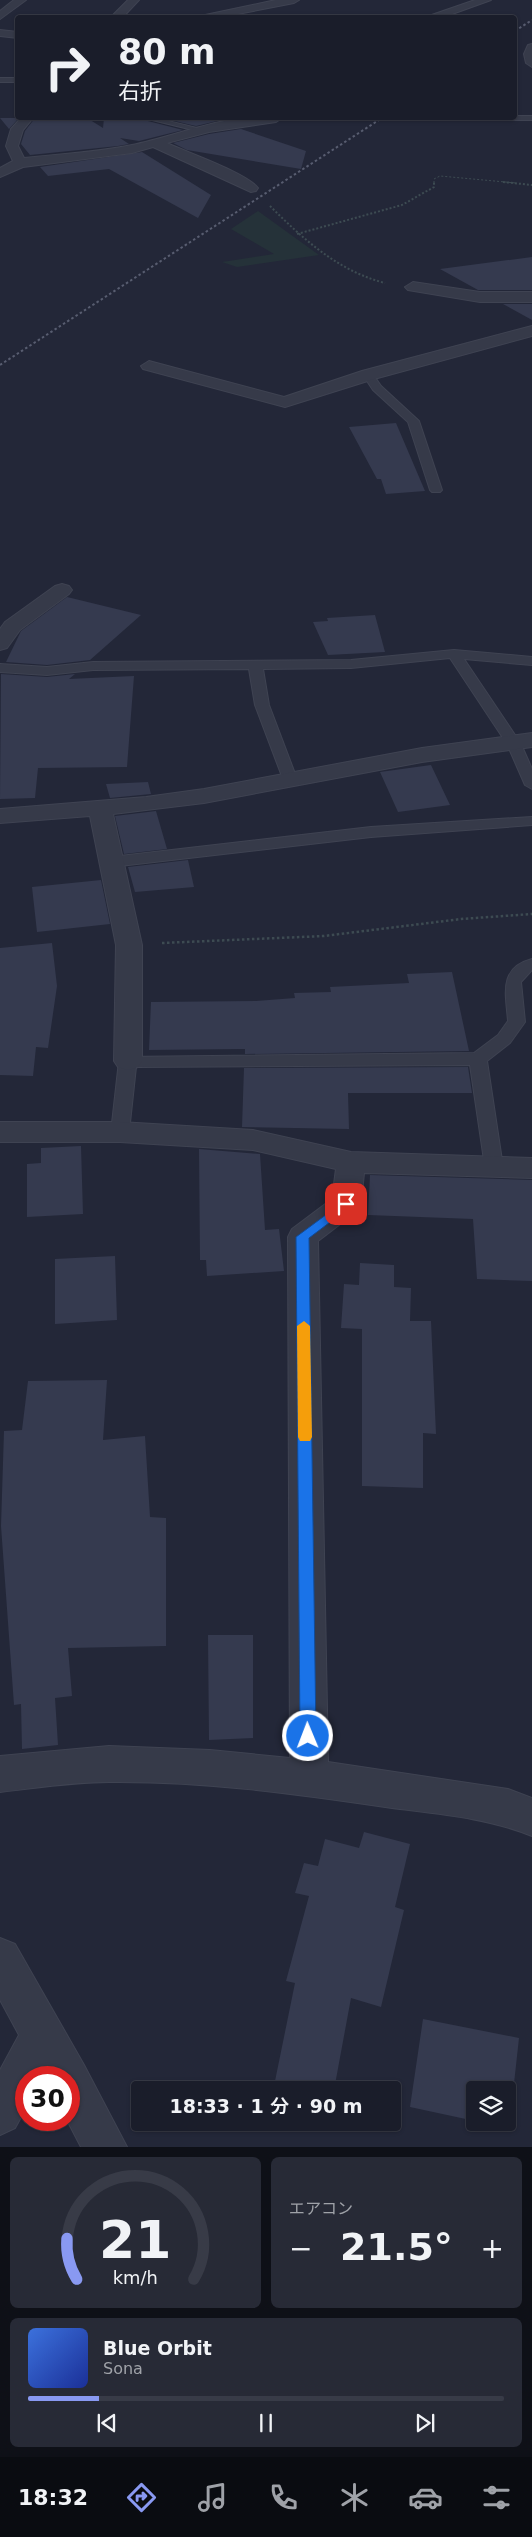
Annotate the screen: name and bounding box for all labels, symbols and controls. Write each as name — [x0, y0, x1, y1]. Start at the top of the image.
text: 80 m — [118, 32, 215, 72]
icon: right — [35, 35, 100, 100]
text: 右折 — [118, 79, 162, 104]
pin — [325, 1183, 367, 1225]
icon: arrive — [332, 1190, 360, 1218]
position arrow — [281, 1709, 333, 1761]
speed limit sign: 30 — [15, 2066, 80, 2131]
map controls — [466, 2081, 516, 2131]
button: layers — [466, 2081, 516, 2131]
text: 18:33 · 1 分 · 90 m — [169, 2095, 363, 2117]
text: エアコン — [289, 2199, 353, 2218]
text: 21 — [99, 2210, 172, 2270]
text: 21.5° — [340, 2225, 453, 2269]
text: − — [289, 2232, 312, 2265]
text: + — [481, 2232, 504, 2265]
text: km/h — [113, 2267, 158, 2288]
text: Blue Orbit — [103, 2337, 212, 2359]
text: Sona — [103, 2359, 143, 2378]
icon: previous — [93, 2409, 121, 2437]
icon: pause — [252, 2409, 280, 2437]
icon: next — [411, 2409, 439, 2437]
icon: directions — [124, 2480, 159, 2515]
icon: music — [195, 2480, 230, 2515]
icon: phone — [266, 2480, 301, 2515]
icon: climate — [337, 2480, 372, 2515]
icon: car — [408, 2480, 443, 2515]
icon: filters — [479, 2480, 514, 2515]
text: 18:32 — [18, 2485, 88, 2510]

